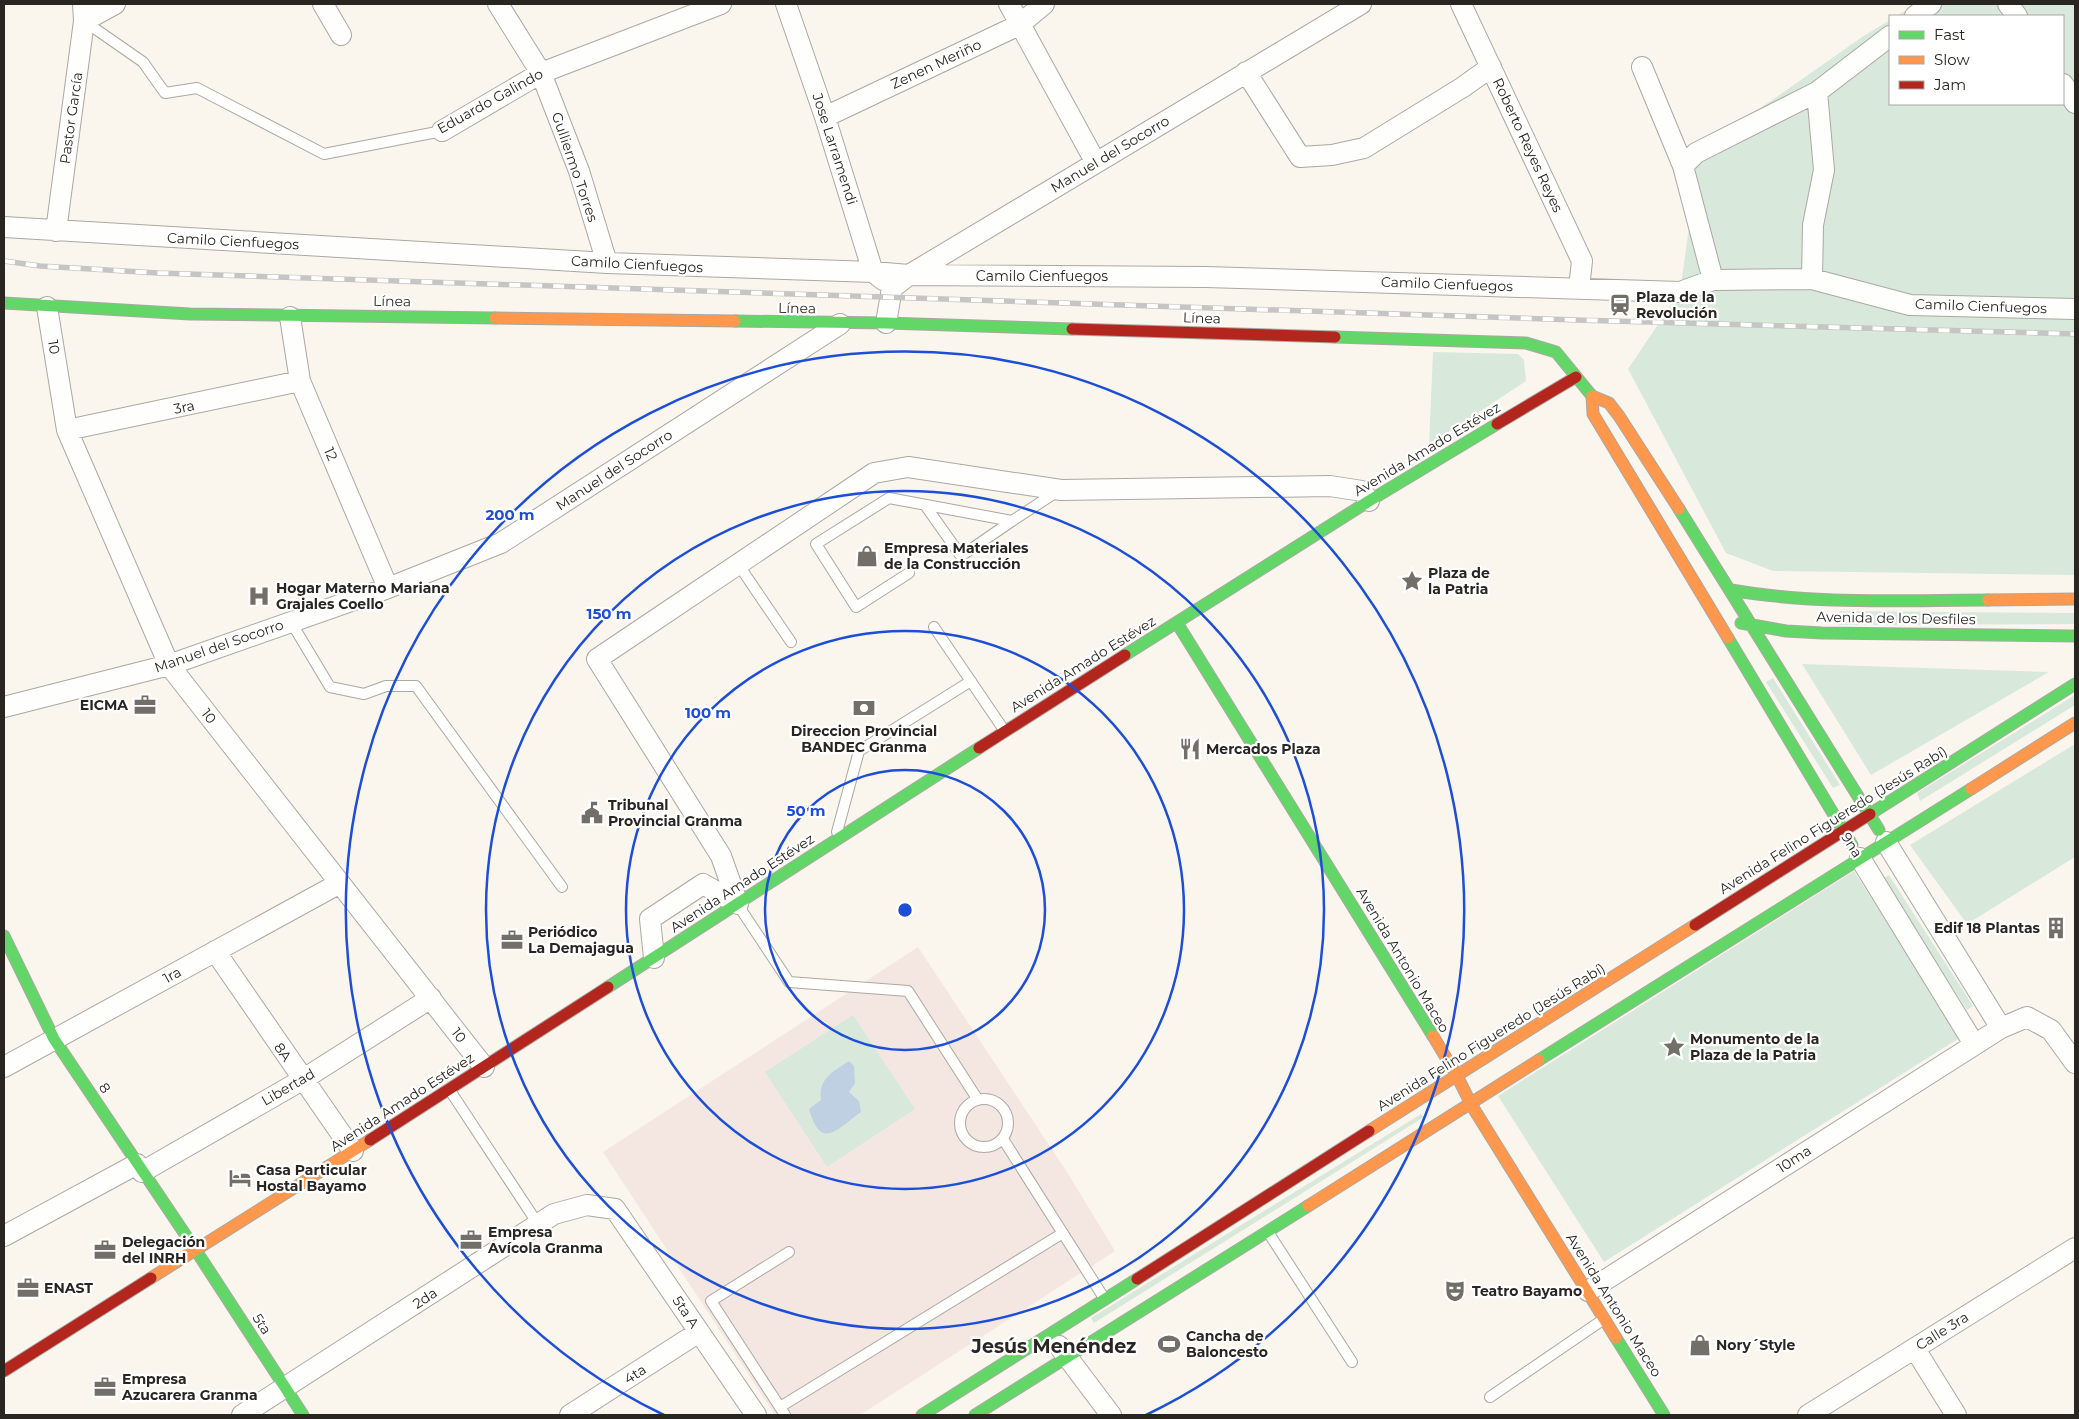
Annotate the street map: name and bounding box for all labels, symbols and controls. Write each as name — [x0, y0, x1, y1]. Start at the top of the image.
legend — [1889, 15, 2064, 105]
text: Fast — [1934, 25, 1965, 44]
street label: Zenen Meriño — [888, 35, 984, 93]
text: Slow — [1934, 50, 1970, 69]
street label: Eduardo Galindo — [434, 64, 546, 138]
street label: Pastor García — [56, 71, 86, 165]
street label: Roberto Reyes Reyes — [1489, 75, 1567, 215]
text: Jam — [1933, 75, 1966, 94]
street label: Jose Larramendi — [808, 90, 861, 207]
street label: Gulliermo Torres — [548, 110, 602, 224]
street label: Manuel del Socorro — [1047, 111, 1173, 197]
street label: Camilo Cienfuegos — [166, 229, 300, 253]
street label: Camilo Cienfuegos — [570, 252, 704, 276]
street label: Camilo Cienfuegos — [976, 267, 1108, 285]
street label: Camilo Cienfuegos — [1381, 273, 1514, 295]
place label: Plaza de la Revolución — [1636, 288, 1717, 322]
street label: Línea — [373, 292, 411, 310]
station icon: Plaza de la Revolución — [1607, 292, 1633, 318]
street label: Camilo Cienfuegos — [1915, 295, 2048, 317]
street label: Línea — [778, 299, 816, 317]
street label: Línea — [1183, 308, 1221, 328]
street label: 10 — [44, 339, 64, 355]
street label: 3ra — [172, 396, 196, 418]
street label: Avenida Amado Estévez — [1350, 398, 1504, 500]
street label: Manuel del Socorro — [552, 425, 676, 514]
street label: 12 — [320, 444, 342, 464]
text: 200 m — [485, 505, 535, 524]
place label: Empresa Materiales de la Construcción — [884, 539, 1029, 573]
shop icon: Empresa Materiales de la Construcción — [854, 543, 880, 569]
place label: Plaza de la Patria — [1428, 564, 1490, 598]
place icon: Plaza de la Patria — [1399, 568, 1425, 594]
place label: Hogar Materno Mariana Grajales Coello — [276, 579, 450, 613]
hospital icon: Hogar Materno Mariana Grajales Coello — [246, 583, 272, 609]
text: 150 m — [587, 604, 631, 623]
street label: Avenida de los Desfiles — [1816, 608, 1976, 628]
street label: Avenida Amado Estévez — [1007, 612, 1159, 716]
street label: Manuel del Socorro — [152, 615, 286, 677]
office icon: EICMA — [132, 692, 158, 718]
bank icon: Direccion Provincial BANDEC Granma — [851, 695, 877, 721]
place label: EICMA — [80, 696, 128, 714]
text: 100 m — [685, 703, 731, 722]
street label: 10 — [197, 705, 221, 727]
place label: Direccion Provincial BANDEC Granma — [791, 722, 937, 756]
restaurant icon: Mercados Plaza — [1177, 736, 1203, 762]
place label: Mercados Plaza — [1206, 740, 1321, 758]
street label: Avenida Felino Figueredo (Jesús Rabí) — [1716, 742, 1950, 898]
place label: Tribunal Provincial Granma — [608, 796, 742, 830]
public building icon: Tribunal Provincial Granma — [579, 800, 605, 826]
text: 50 m — [786, 801, 826, 820]
street label: 9na — [1837, 829, 1867, 861]
street label: Avenida Amado Estévez — [667, 830, 817, 936]
street label: Avenida Antonio Maceo — [1352, 884, 1454, 1036]
centre of rings — [896, 901, 914, 919]
building icon: Edif 18 Plantas — [2043, 915, 2069, 941]
place label: Edif 18 Plantas — [1934, 919, 2041, 937]
place label: Periódico La Demajagua — [528, 923, 634, 957]
office icon: Periódico La Demajagua — [499, 927, 525, 953]
street label: Avenida Felino Figueredo (Jesús Rabí) — [1374, 959, 1608, 1115]
street label: 1ra — [160, 963, 184, 987]
street label: 10 — [447, 1024, 471, 1046]
place label: Monumento de la Plaza de la Patria — [1690, 1030, 1819, 1064]
place icon: Monumento de la Plaza de la Patria — [1661, 1034, 1687, 1060]
street label: 8A — [270, 1039, 296, 1066]
street label: Avenida Amado Estévez — [327, 1049, 477, 1155]
street label: Libertad — [258, 1064, 318, 1110]
street label: 8 — [95, 1079, 115, 1097]
street label: 10ma — [1773, 1141, 1815, 1177]
place label: Casa Particular Hostal Bayamo — [256, 1161, 367, 1195]
hotel icon: Casa Particular Hostal Bayamo — [227, 1165, 253, 1191]
place label: Empresa Avícola Granma — [487, 1223, 603, 1257]
office icon: Empresa Avícola Granma — [458, 1227, 484, 1253]
street label: Avenida Antonio Maceo — [1562, 1230, 1666, 1380]
place label: Delegación del INRH — [122, 1233, 205, 1267]
office icon: Delegación del INRH — [92, 1237, 118, 1263]
office icon: ENAST — [15, 1275, 41, 1301]
theatre icon: Teatro Bayamo — [1442, 1278, 1468, 1304]
place label: ENAST — [44, 1279, 93, 1297]
place label: Teatro Bayamo — [1472, 1282, 1582, 1300]
street label: 2da — [409, 1283, 441, 1313]
street label: 5ta A — [669, 1292, 704, 1332]
street label: Calle 3ra — [1912, 1308, 1972, 1354]
street label: 5ta — [249, 1310, 275, 1338]
place label: Cancha de Baloncesto — [1186, 1327, 1268, 1361]
sports icon: Cancha de Baloncesto — [1156, 1331, 1182, 1357]
shop icon: Nory´Style — [1687, 1332, 1713, 1358]
district label: Jesús Menéndez — [971, 1335, 1136, 1358]
place label: Nory´Style — [1716, 1336, 1796, 1354]
street label: 4ta — [620, 1360, 650, 1388]
place label: Empresa Azucarera Granma — [121, 1370, 258, 1404]
office icon: Empresa Azucarera Granma — [92, 1374, 118, 1400]

